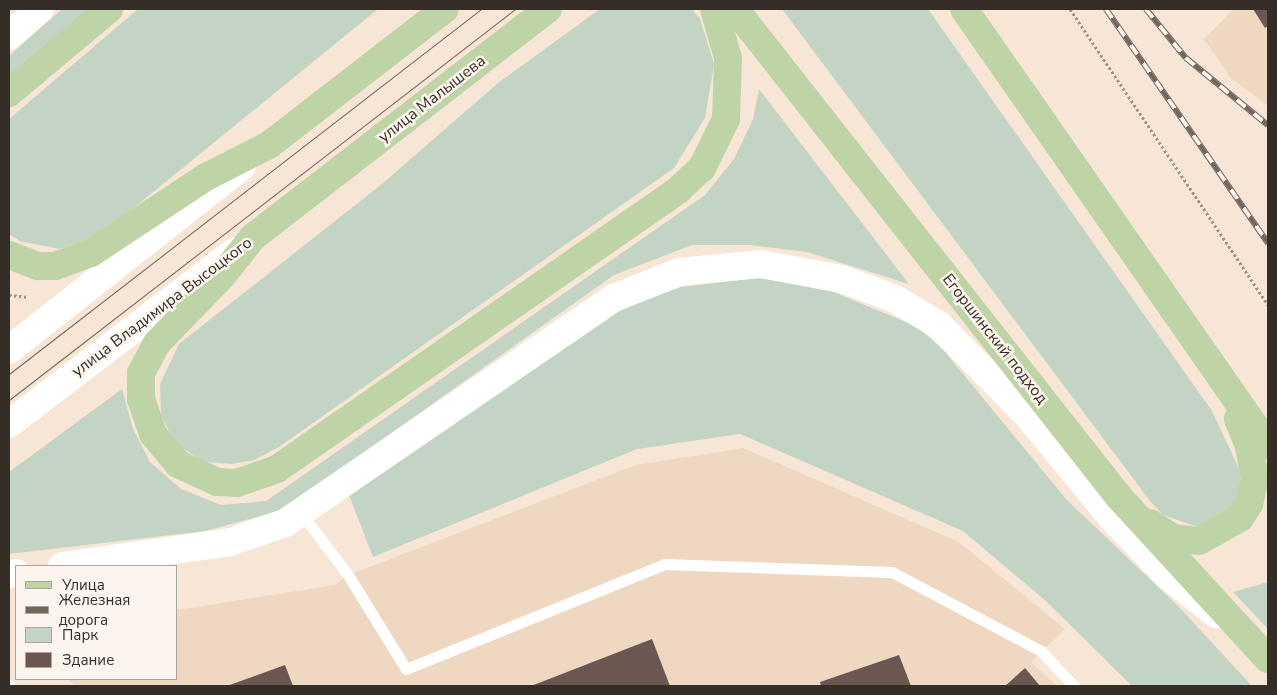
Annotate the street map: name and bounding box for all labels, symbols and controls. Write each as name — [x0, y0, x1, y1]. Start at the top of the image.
street label: улица Малышева — [375, 51, 489, 147]
street label: улица Владимира Высоцкого — [68, 233, 256, 381]
street label: Егоршинский подход — [938, 270, 1052, 408]
legend — [15, 565, 178, 680]
text: Улица — [62, 575, 105, 595]
text: Железная дорога — [59, 590, 130, 630]
text: Парк — [62, 625, 98, 645]
text: Здание — [62, 650, 114, 670]

